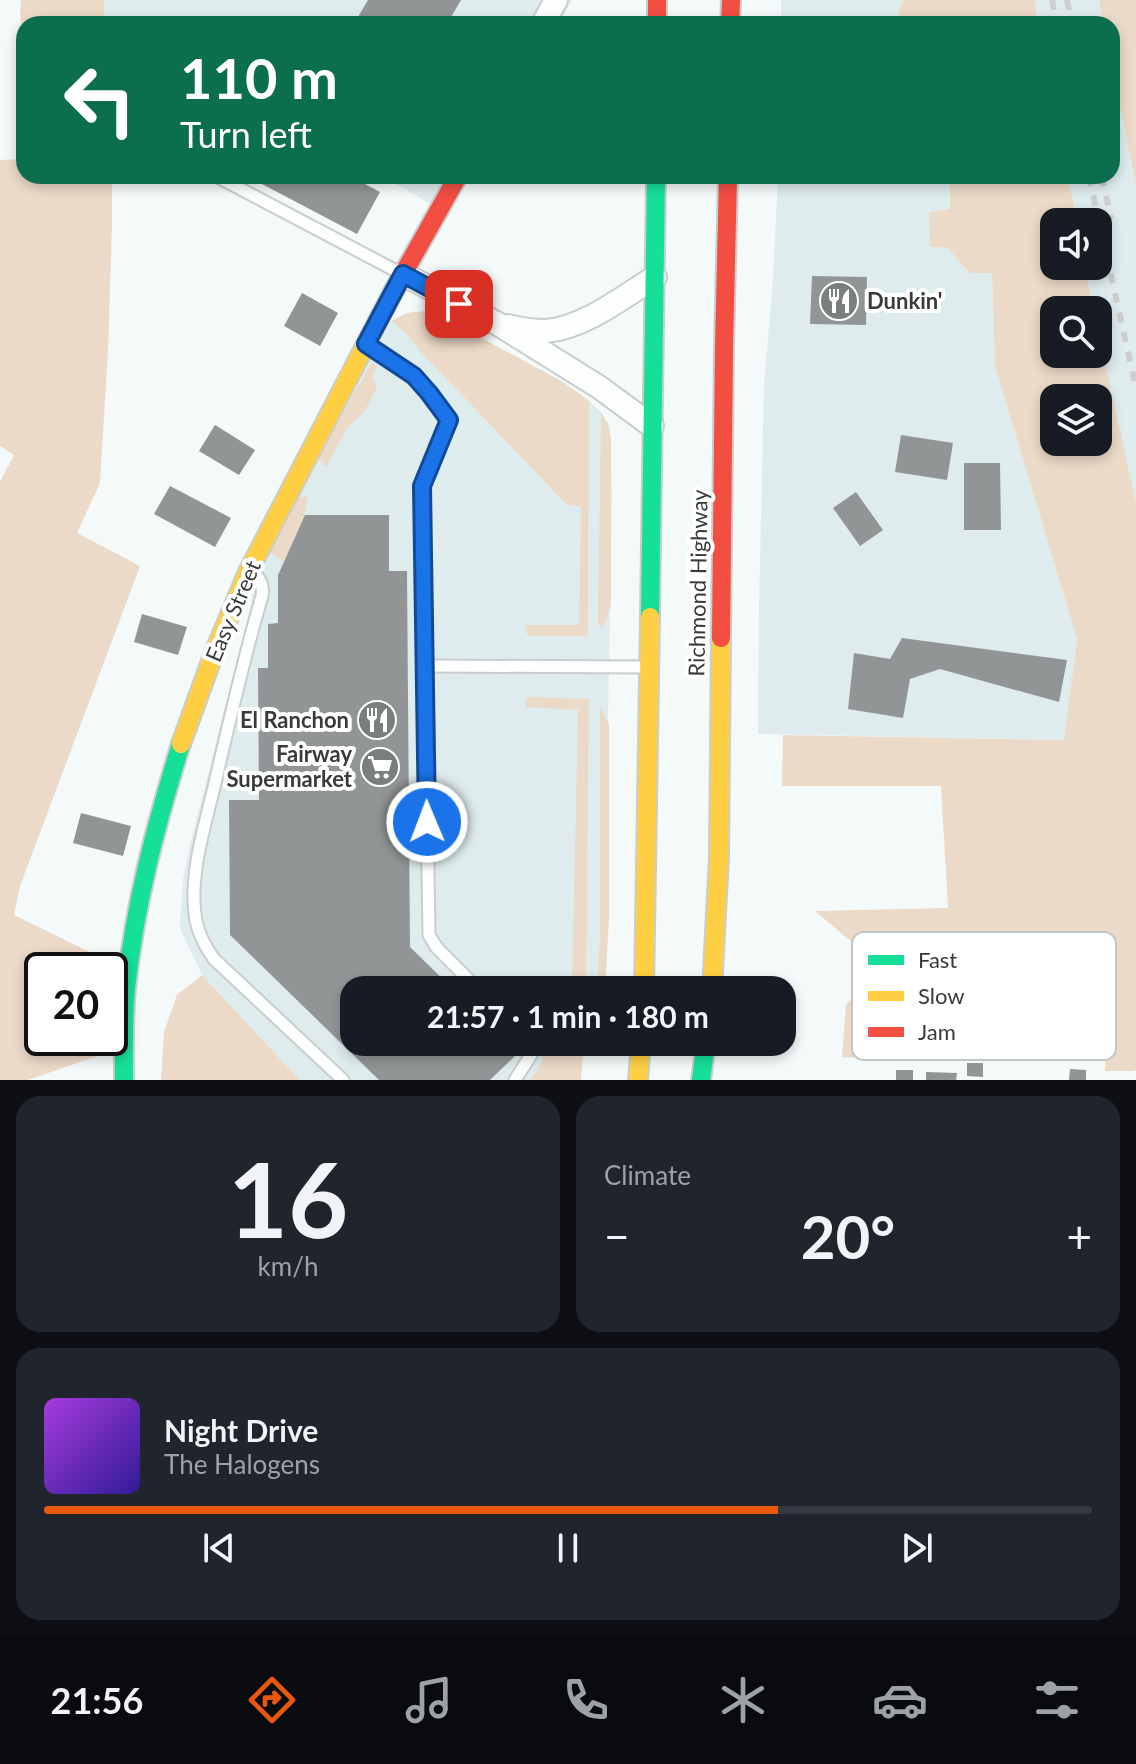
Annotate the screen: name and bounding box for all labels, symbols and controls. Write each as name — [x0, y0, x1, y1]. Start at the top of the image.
text: 110 m — [180, 44, 338, 111]
icon: left — [48, 48, 152, 152]
text: Turn left — [180, 112, 312, 156]
map controls — [1040, 208, 1112, 456]
button: sound — [1040, 208, 1112, 280]
pin — [425, 270, 493, 338]
restaurant icon: Dunkin' — [818, 280, 860, 322]
icon: arrive — [437, 282, 481, 326]
place label: Dunkin' — [867, 287, 942, 314]
button: search — [1040, 296, 1112, 368]
button: layers — [1040, 384, 1112, 456]
street label: Richmond Highway — [682, 489, 713, 677]
street label: Easy Street — [199, 556, 266, 665]
restaurant icon: El Ranchon — [356, 699, 398, 741]
place label: El Ranchon — [240, 706, 349, 733]
place label: Fairway Supermarket — [226, 740, 353, 792]
supermarket icon: Fairway Supermarket — [359, 746, 401, 788]
position arrow — [385, 780, 469, 864]
legend — [852, 932, 1116, 1060]
text: Fast — [918, 946, 957, 973]
speed limit sign: 20 — [24, 952, 128, 1056]
text: Slow — [918, 982, 965, 1009]
text: 21:57 · 1 min · 180 m — [427, 998, 709, 1034]
text: Jam — [918, 1018, 956, 1045]
text: 16 — [228, 1135, 348, 1260]
text: Climate — [604, 1159, 691, 1191]
text: 20° — [801, 1200, 895, 1272]
text: − — [604, 1210, 630, 1262]
text: + — [1066, 1210, 1092, 1262]
text: km/h — [258, 1250, 318, 1282]
text: Night Drive — [164, 1412, 318, 1448]
text: The Halogens — [164, 1448, 320, 1480]
icon: previous — [197, 1526, 241, 1570]
icon: pause — [546, 1526, 590, 1570]
icon: next — [895, 1526, 939, 1570]
icon: directions — [244, 1672, 300, 1728]
icon: music — [401, 1672, 457, 1728]
icon: phone — [558, 1672, 614, 1728]
icon: climate — [715, 1672, 771, 1728]
icon: car — [872, 1672, 928, 1728]
icon: filters — [1029, 1672, 1085, 1728]
text: 21:56 — [51, 1678, 143, 1722]

